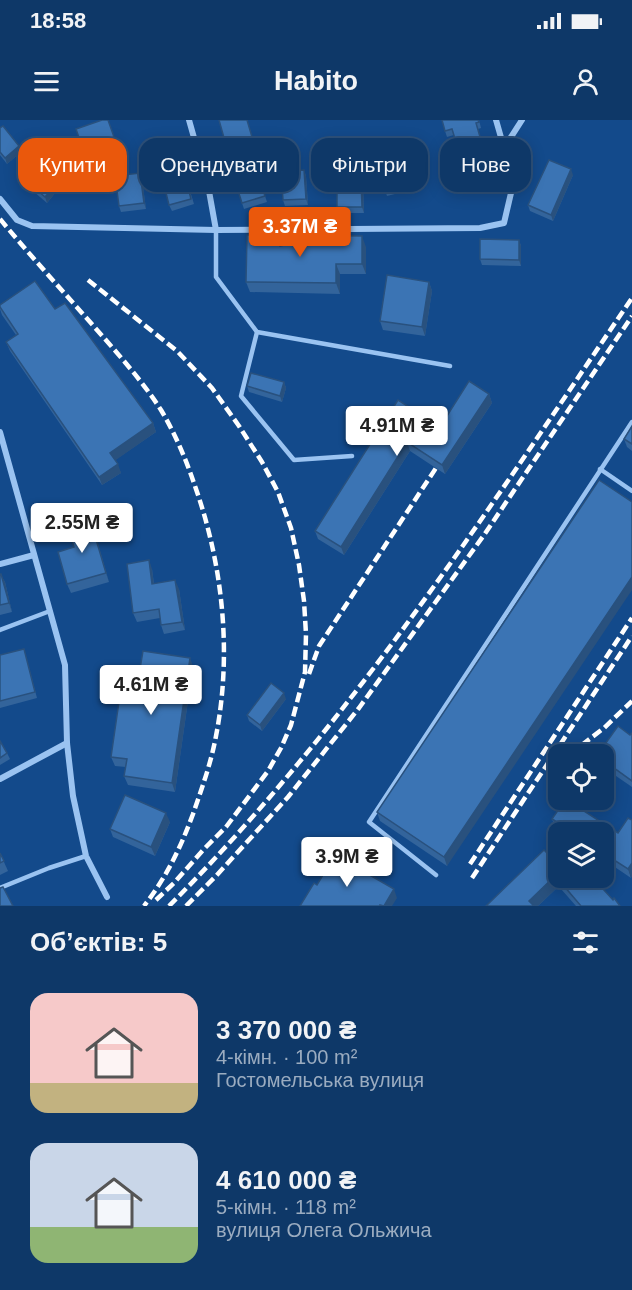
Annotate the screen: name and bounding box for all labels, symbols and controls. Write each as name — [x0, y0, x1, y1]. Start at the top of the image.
text: 18:58 — [30, 8, 86, 33]
icon: menu — [30, 65, 63, 98]
icon: person — [569, 65, 602, 98]
text: Habito — [274, 66, 358, 96]
chip: Купити — [18, 138, 127, 192]
chip: Орендувати — [139, 138, 299, 192]
chip: Фільтри — [311, 138, 428, 192]
chip: Нове — [440, 138, 531, 192]
pin: 3.37M ₴ — [245, 207, 355, 258]
text: 3.37M ₴ — [263, 215, 337, 237]
pin: 4.91M ₴ — [342, 406, 452, 457]
text: 4.91M ₴ — [360, 414, 434, 436]
pin: 2.55M ₴ — [27, 503, 137, 554]
text: 2.55M ₴ — [45, 511, 119, 533]
pin: 4.61M ₴ — [96, 665, 206, 716]
text: 4.61M ₴ — [114, 673, 188, 695]
map controls — [548, 744, 614, 888]
button: locate — [548, 744, 614, 810]
button: layers — [548, 822, 614, 888]
pin: 3.9M ₴ — [298, 837, 396, 888]
text: 3.9M ₴ — [315, 845, 379, 867]
icon: filters — [569, 926, 602, 959]
text: Об’єктів: 5 — [30, 927, 167, 957]
text: 3 370 000 ₴ — [216, 1015, 356, 1045]
icon: home — [78, 1017, 150, 1089]
text: 4-кімн. · 100 m² — [216, 1046, 357, 1068]
text: Гостомельська вулиця — [216, 1069, 424, 1091]
text: 4 610 000 ₴ — [216, 1165, 356, 1195]
icon: home — [78, 1167, 150, 1239]
text: 5-кімн. · 118 m² — [216, 1196, 356, 1218]
text: вулиця Олега Ольжича — [216, 1219, 432, 1241]

